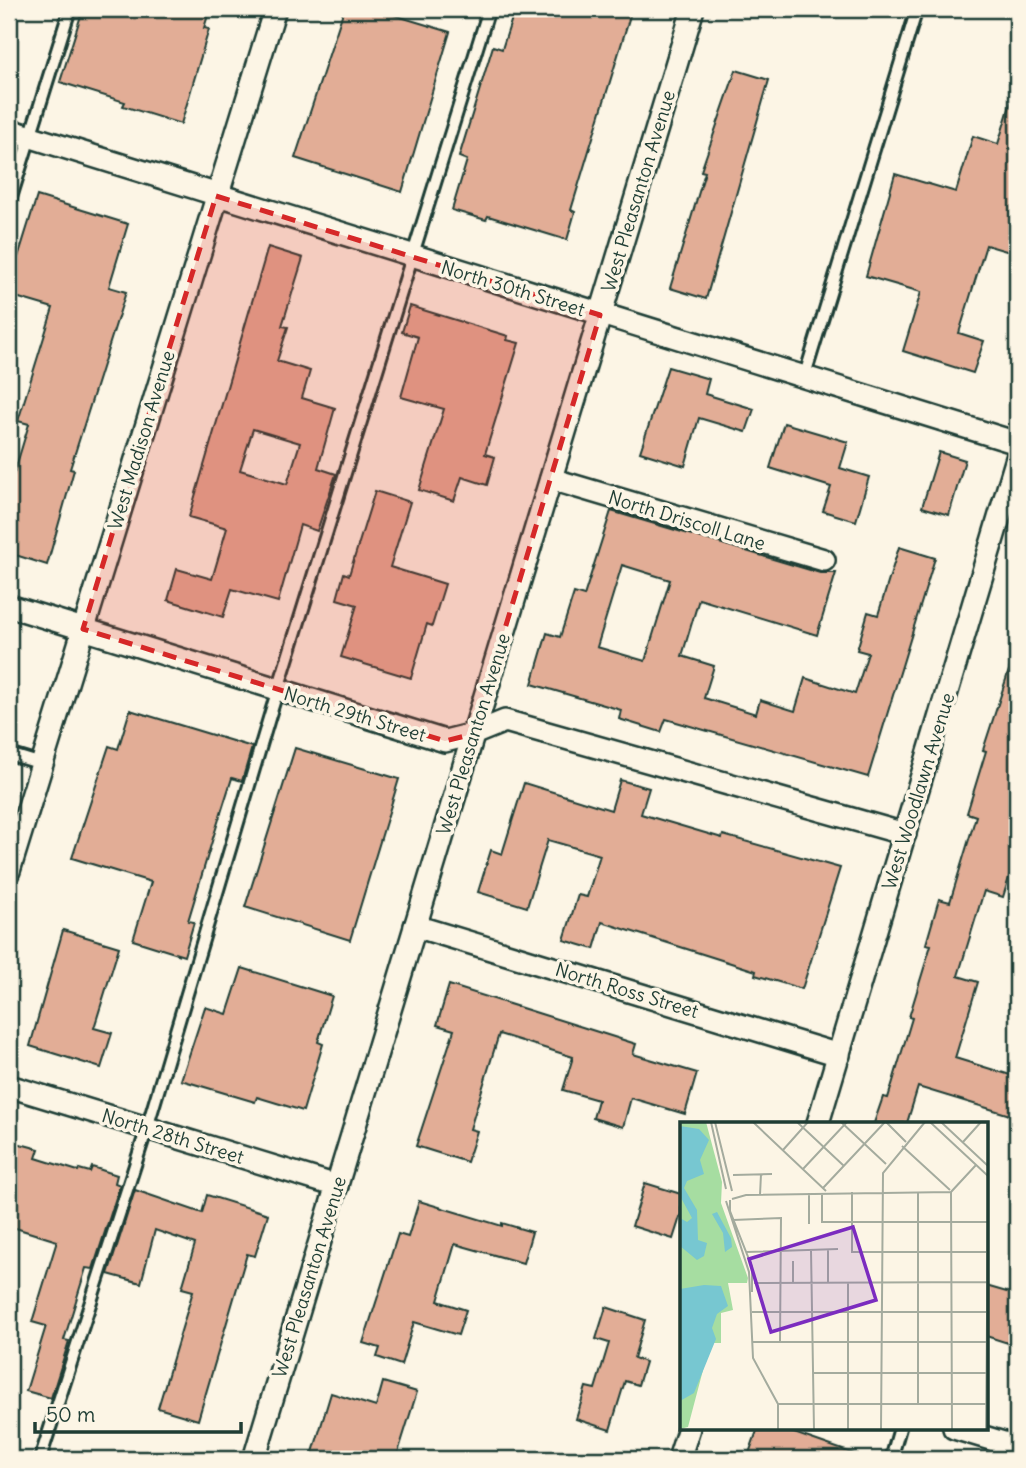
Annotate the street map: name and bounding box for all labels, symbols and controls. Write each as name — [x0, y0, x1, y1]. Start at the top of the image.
street label: West Pleasanton Avenue — [596, 87, 680, 295]
street label: North 30th Street — [438, 255, 588, 321]
street label: West Madison Avenue — [102, 347, 180, 533]
street label: North Driscoll Lane — [606, 485, 768, 555]
street label: West Pleasanton Avenue — [431, 630, 515, 838]
street label: North 29th Street — [281, 681, 429, 747]
street label: West Woodlawn Avenue — [877, 690, 959, 892]
street label: North Ross Street — [553, 957, 701, 1023]
street label: North 28th Street — [99, 1103, 247, 1169]
inset map — [680, 1122, 988, 1430]
street label: West Pleasanton Avenue — [267, 1173, 351, 1381]
scale bar — [35, 1391, 242, 1435]
text: 50 m — [46, 1401, 95, 1428]

